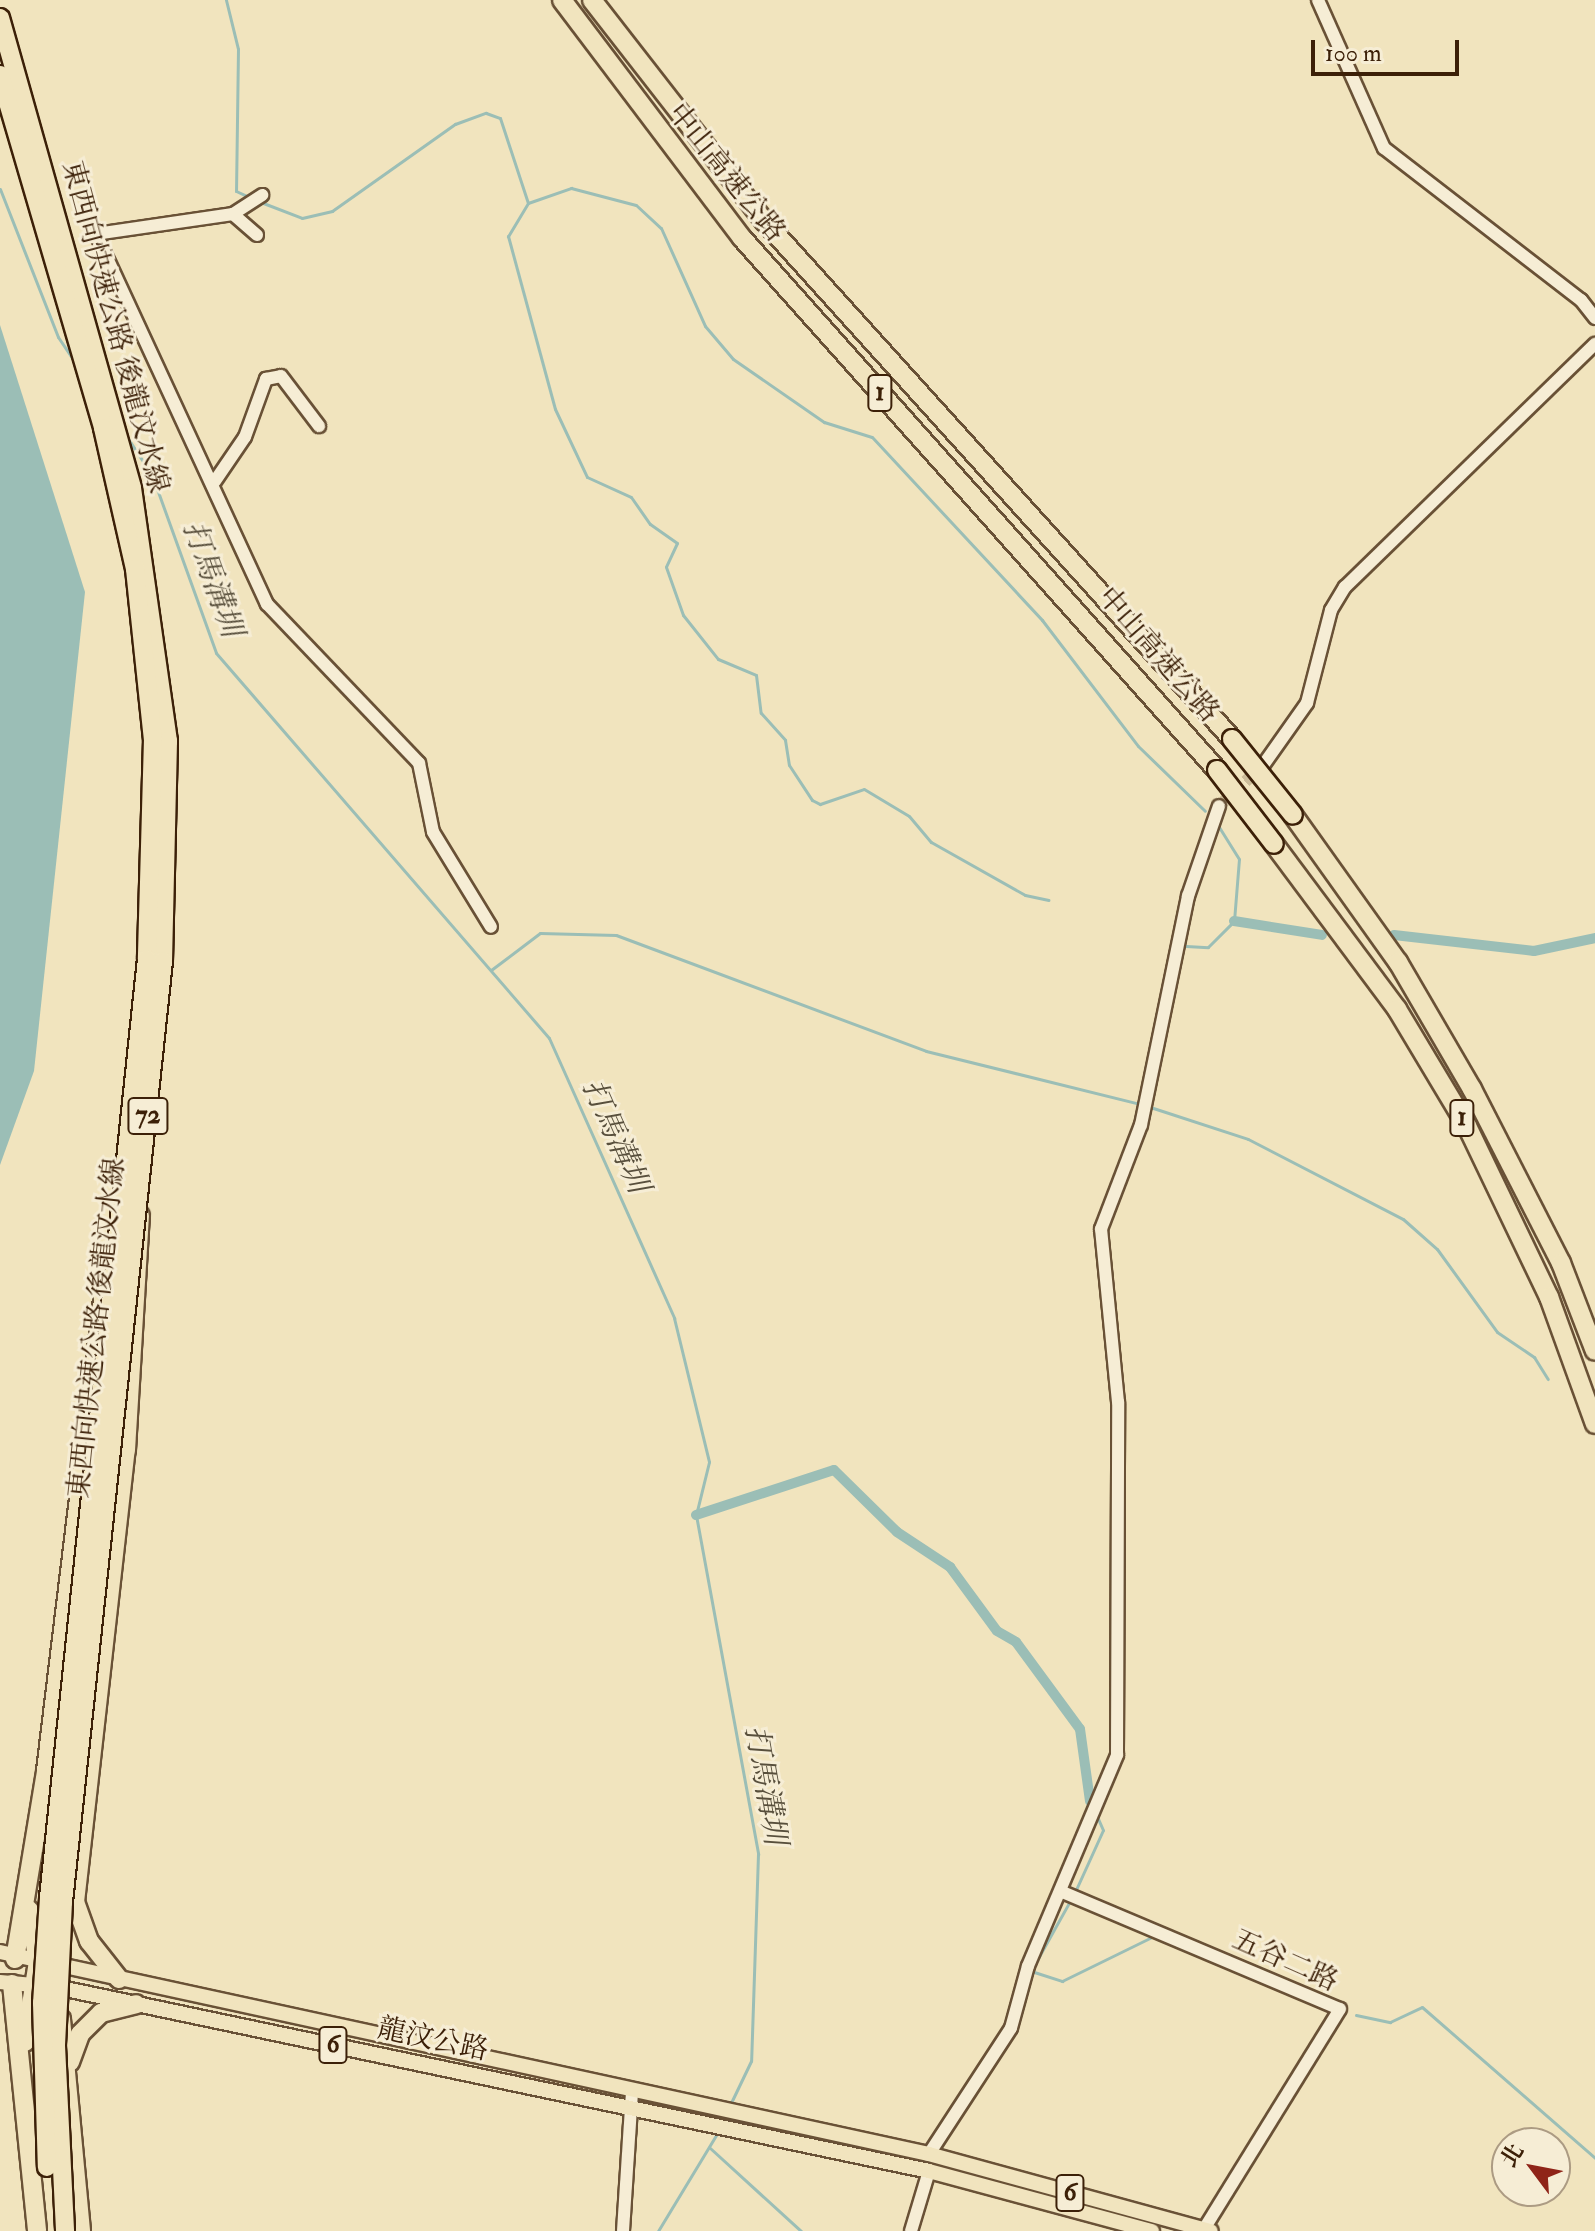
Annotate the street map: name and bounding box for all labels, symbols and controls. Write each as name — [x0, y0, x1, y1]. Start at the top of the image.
scale bar — [1315, 24, 1463, 74]
text: 100 m — [1325, 38, 1382, 69]
street label: 中山高速公路 — [660, 97, 792, 249]
street label: 東西向快速公路 後龍汶水線 — [55, 158, 175, 496]
road number: 1 — [866, 371, 894, 415]
water label: 打馬溝圳 — [175, 516, 249, 642]
street label: 中山高速公路 — [1090, 581, 1226, 729]
water label: 打馬溝圳 — [574, 1074, 656, 1198]
road number: 72 — [126, 1094, 170, 1138]
road number: 1 — [1448, 1096, 1476, 1140]
street label: 東西向快速公路 後龍汶水線 — [62, 1156, 132, 1500]
water label: 打馬溝圳 — [737, 1723, 793, 1847]
street label: 五谷二路 — [1227, 1923, 1343, 1999]
street label: 龍汶公路 — [375, 2012, 491, 2068]
road number: 6 — [317, 2023, 349, 2067]
north arrow — [1491, 2127, 1571, 2207]
text: 北 — [1495, 2139, 1530, 2172]
road number: 6 — [1054, 2171, 1086, 2215]

